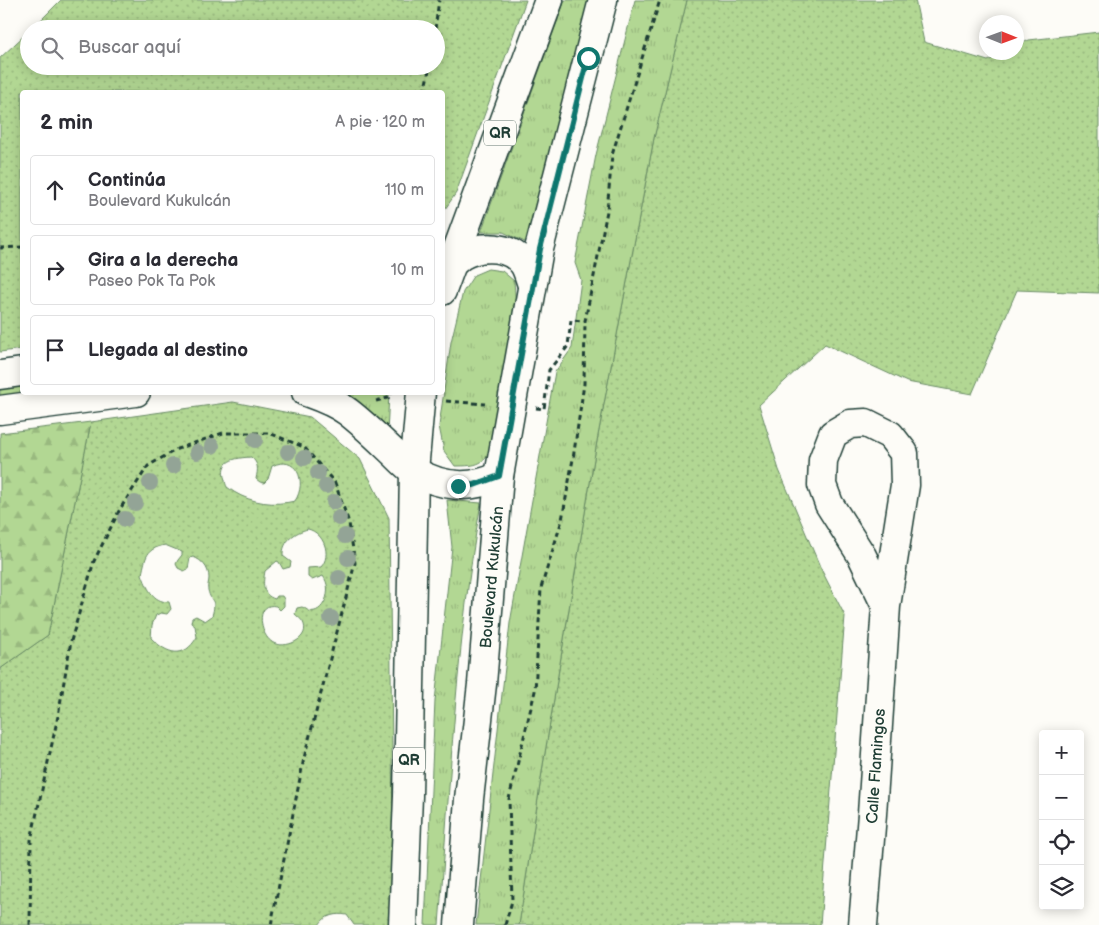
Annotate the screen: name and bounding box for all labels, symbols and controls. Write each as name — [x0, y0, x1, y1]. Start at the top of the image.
north arrow — [979, 15, 1024, 60]
search box — [20, 20, 445, 75]
icon: search — [38, 34, 66, 62]
text: Buscar aquí — [78, 36, 181, 59]
route start — [577, 47, 600, 70]
text: 2 min — [40, 110, 93, 135]
text: A pie · 120 m — [335, 113, 425, 132]
road number: QR — [484, 120, 516, 146]
text: Continúa — [88, 169, 166, 192]
icon: ahead — [41, 176, 69, 204]
text: 110 m — [385, 181, 424, 200]
text: Boulevard Kukulcán — [88, 192, 231, 211]
text: Gira a la derecha — [88, 249, 238, 272]
icon: right — [41, 256, 69, 284]
text: 10 m — [391, 261, 424, 280]
text: Paseo Pok Ta Pok — [88, 272, 215, 291]
icon: arrive — [41, 336, 69, 364]
text: Llegada al destino — [88, 339, 248, 362]
route end — [447, 475, 470, 498]
street label: Boulevard Kukulcán — [477, 505, 508, 649]
street label: Calle Flamingos — [863, 708, 890, 824]
map controls — [1039, 730, 1084, 910]
button: + — [1039, 730, 1084, 775]
road number: QR — [393, 748, 425, 772]
button: − — [1039, 775, 1084, 820]
button: locate — [1039, 820, 1084, 865]
button: layers — [1039, 865, 1084, 910]

